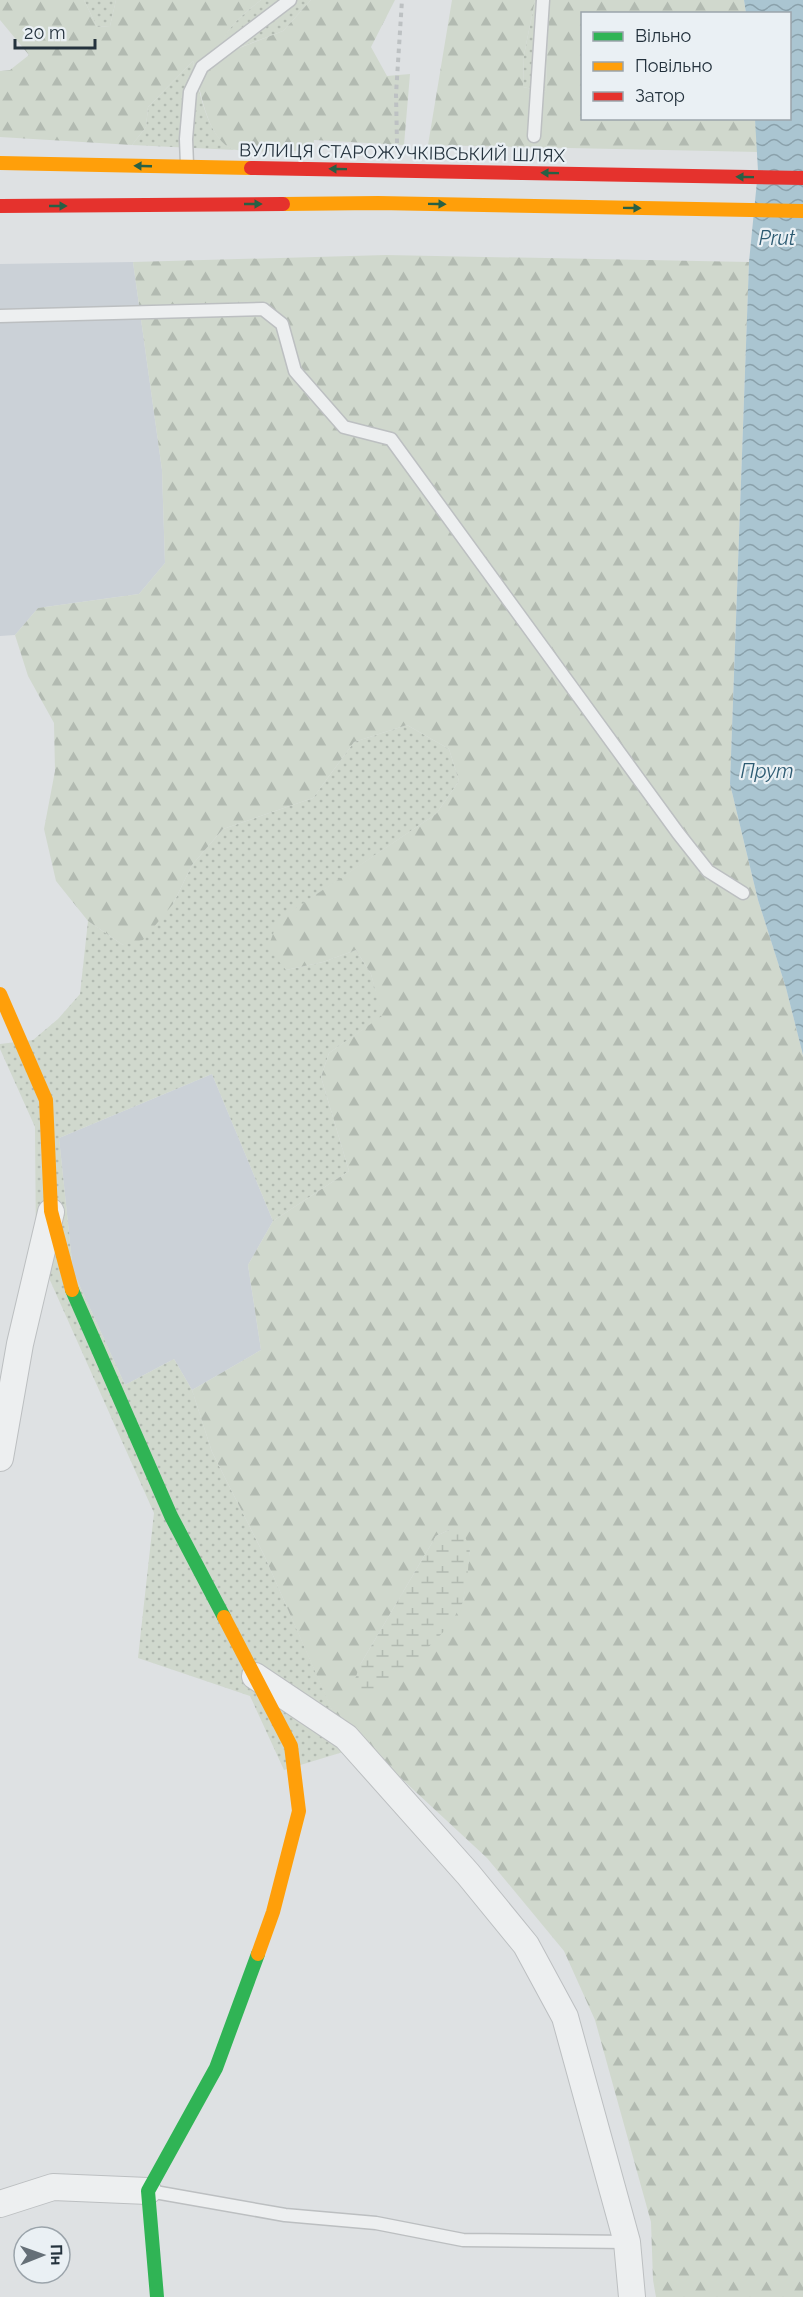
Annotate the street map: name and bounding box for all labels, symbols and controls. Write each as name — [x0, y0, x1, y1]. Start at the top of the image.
scale bar — [15, 12, 94, 50]
legend — [581, 12, 791, 120]
text: 20 m — [24, 22, 66, 43]
text: Вільно — [635, 25, 691, 46]
text: Повільно — [635, 55, 713, 76]
text: Затор — [635, 85, 685, 106]
street label: ВУЛИЦЯ СТАРОЖУЧКІВСЬКИЙ ШЛЯХ — [239, 139, 566, 166]
one-way arrow — [133, 162, 152, 171]
one-way arrow — [328, 165, 347, 174]
one-way arrow — [540, 168, 559, 178]
one-way arrow — [735, 172, 754, 181]
one-way arrow — [244, 199, 263, 209]
one-way arrow — [427, 199, 446, 209]
one-way arrow — [49, 201, 68, 210]
one-way arrow — [622, 203, 641, 213]
water label: Prut — [759, 226, 796, 250]
water label: Прут — [741, 759, 794, 783]
north arrow — [12, 2225, 72, 2285]
text: Пн — [47, 2244, 66, 2266]

